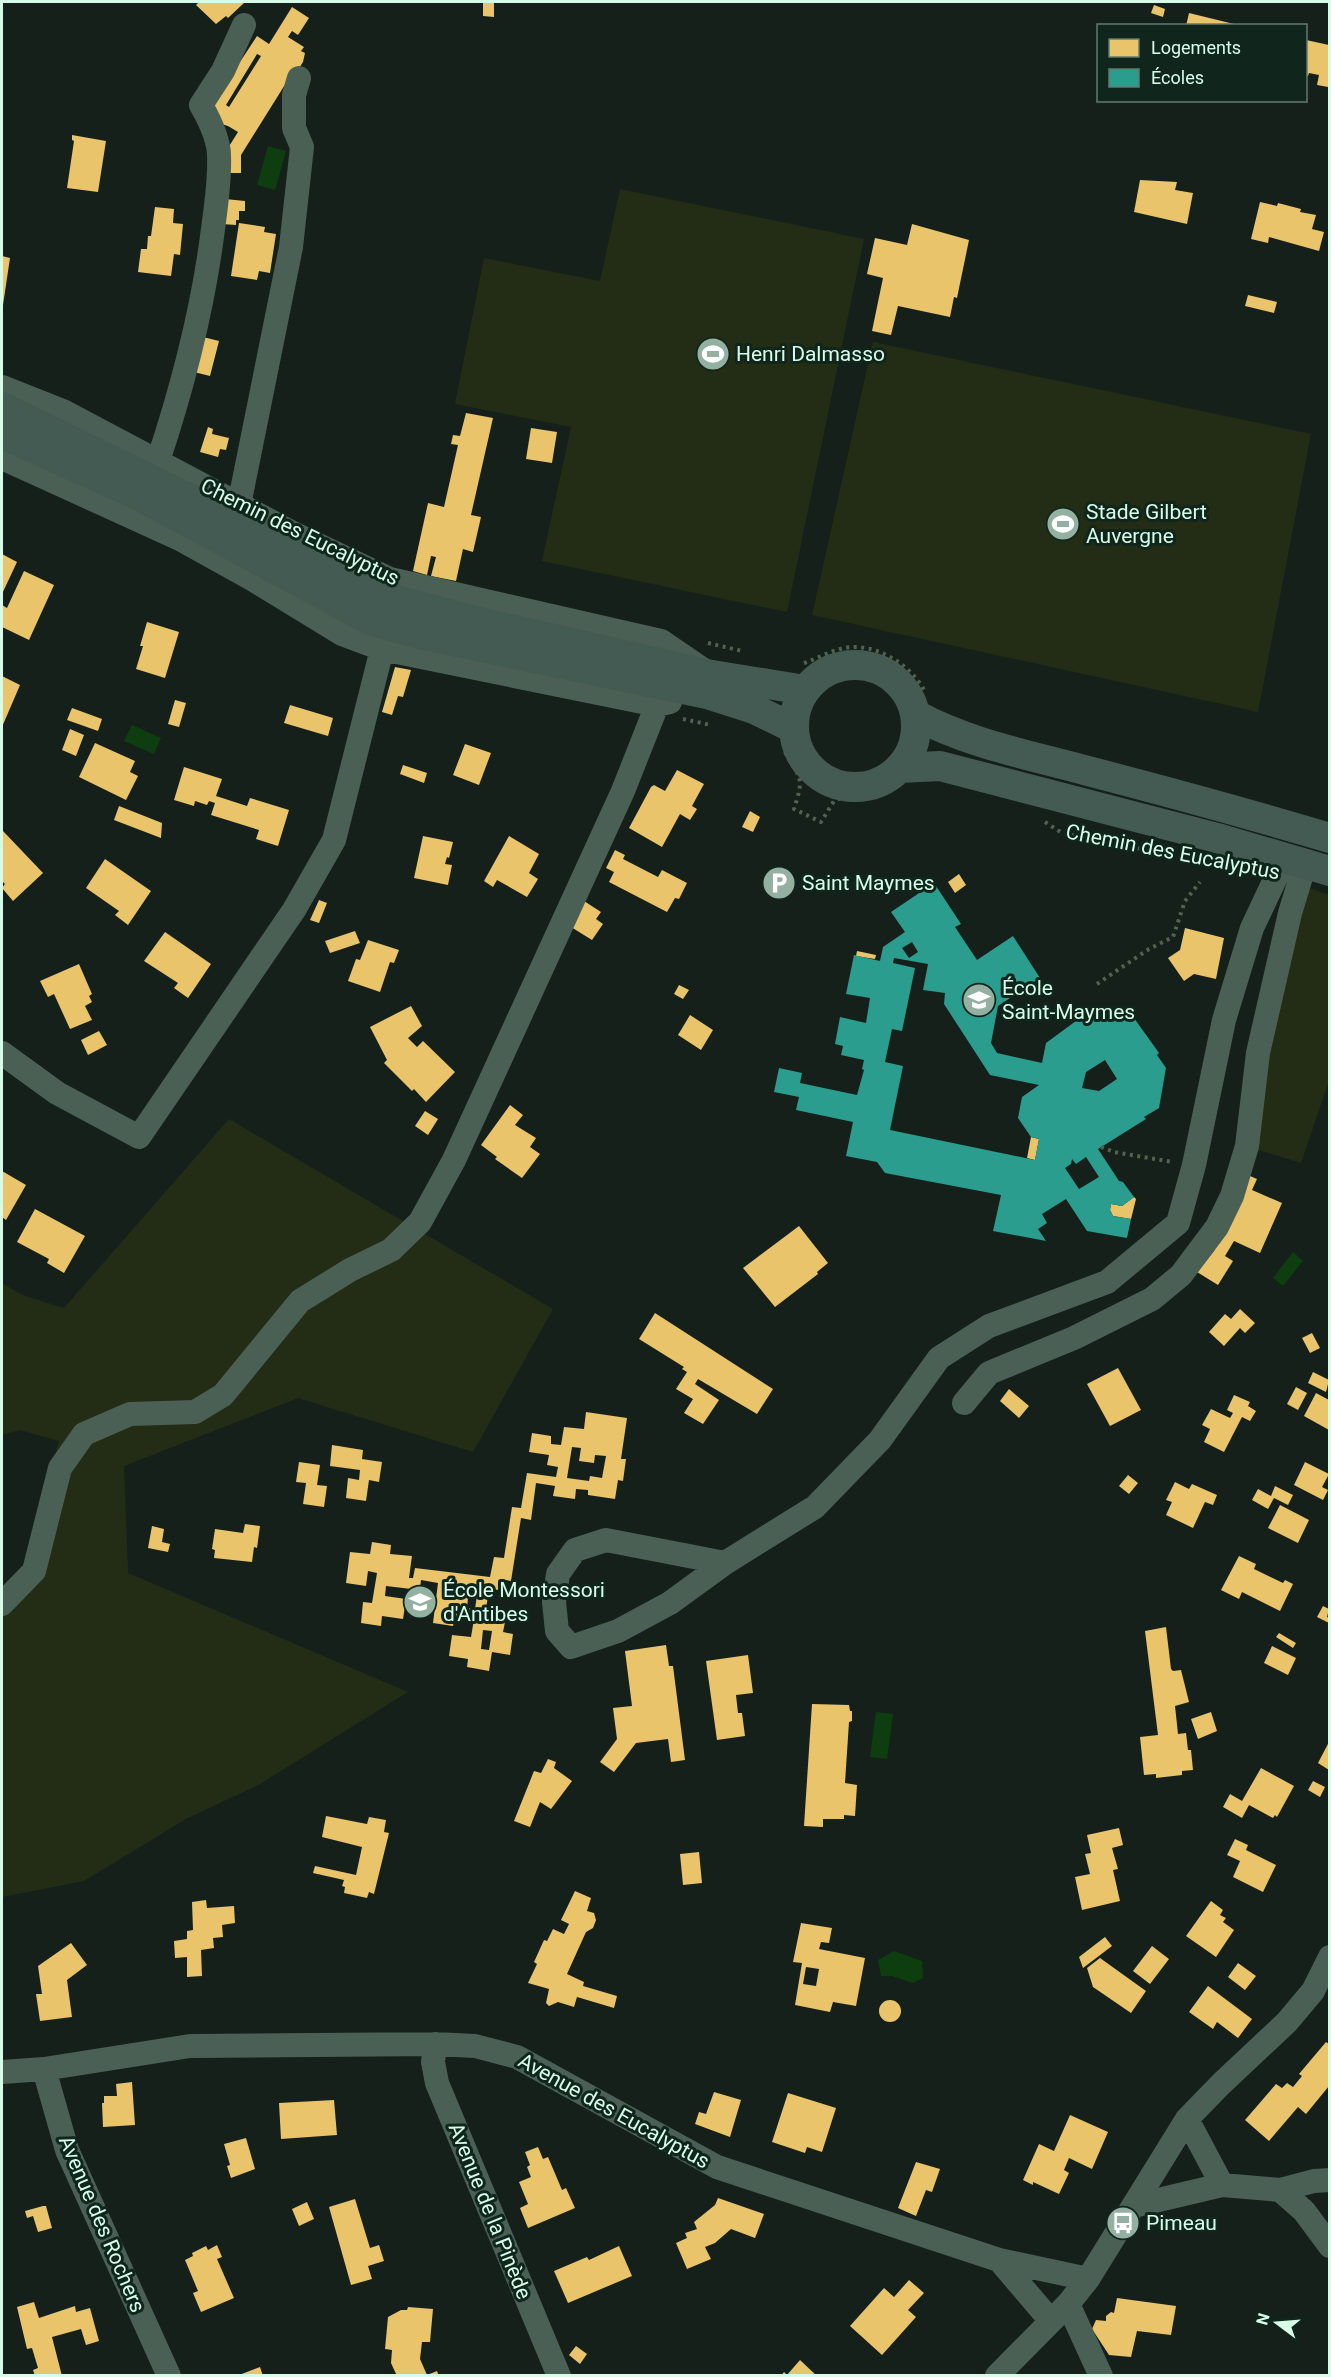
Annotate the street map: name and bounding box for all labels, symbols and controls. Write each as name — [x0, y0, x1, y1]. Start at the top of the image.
legend — [1097, 24, 1307, 102]
text: Logements — [1151, 37, 1241, 58]
text: Écoles — [1151, 67, 1204, 88]
sports icon: Henri Dalmasso — [695, 336, 731, 372]
place label: Henri Dalmasso — [736, 342, 885, 366]
street label: Chemin des Eucalyptus — [197, 474, 403, 590]
place label: Stade Gilbert Auvergne — [1086, 500, 1207, 548]
sports icon: Stade Gilbert Auvergne — [1045, 506, 1081, 542]
street label: Chemin des Eucalyptus — [1064, 819, 1282, 885]
parking icon: Saint Maymes — [761, 865, 797, 901]
place label: Saint Maymes — [802, 871, 935, 895]
place label: École Saint-Maymes — [1002, 976, 1135, 1024]
school or university icon: École Saint-Maymes — [961, 982, 997, 1018]
place label: École Montessori d'Antibes — [443, 1578, 605, 1626]
school or university icon: École Montessori d'Antibes — [402, 1584, 438, 1620]
street label: Avenue des Eucalyptus — [514, 2048, 714, 2174]
street label: Avenue de la Pinède — [444, 2119, 536, 2303]
street label: Avenue des Rochers — [54, 2132, 150, 2316]
bus stop icon: Pimeau — [1105, 2205, 1141, 2241]
place label: Pimeau — [1146, 2211, 1217, 2235]
north arrow — [1247, 2293, 1307, 2353]
text: N — [1252, 2311, 1274, 2327]

